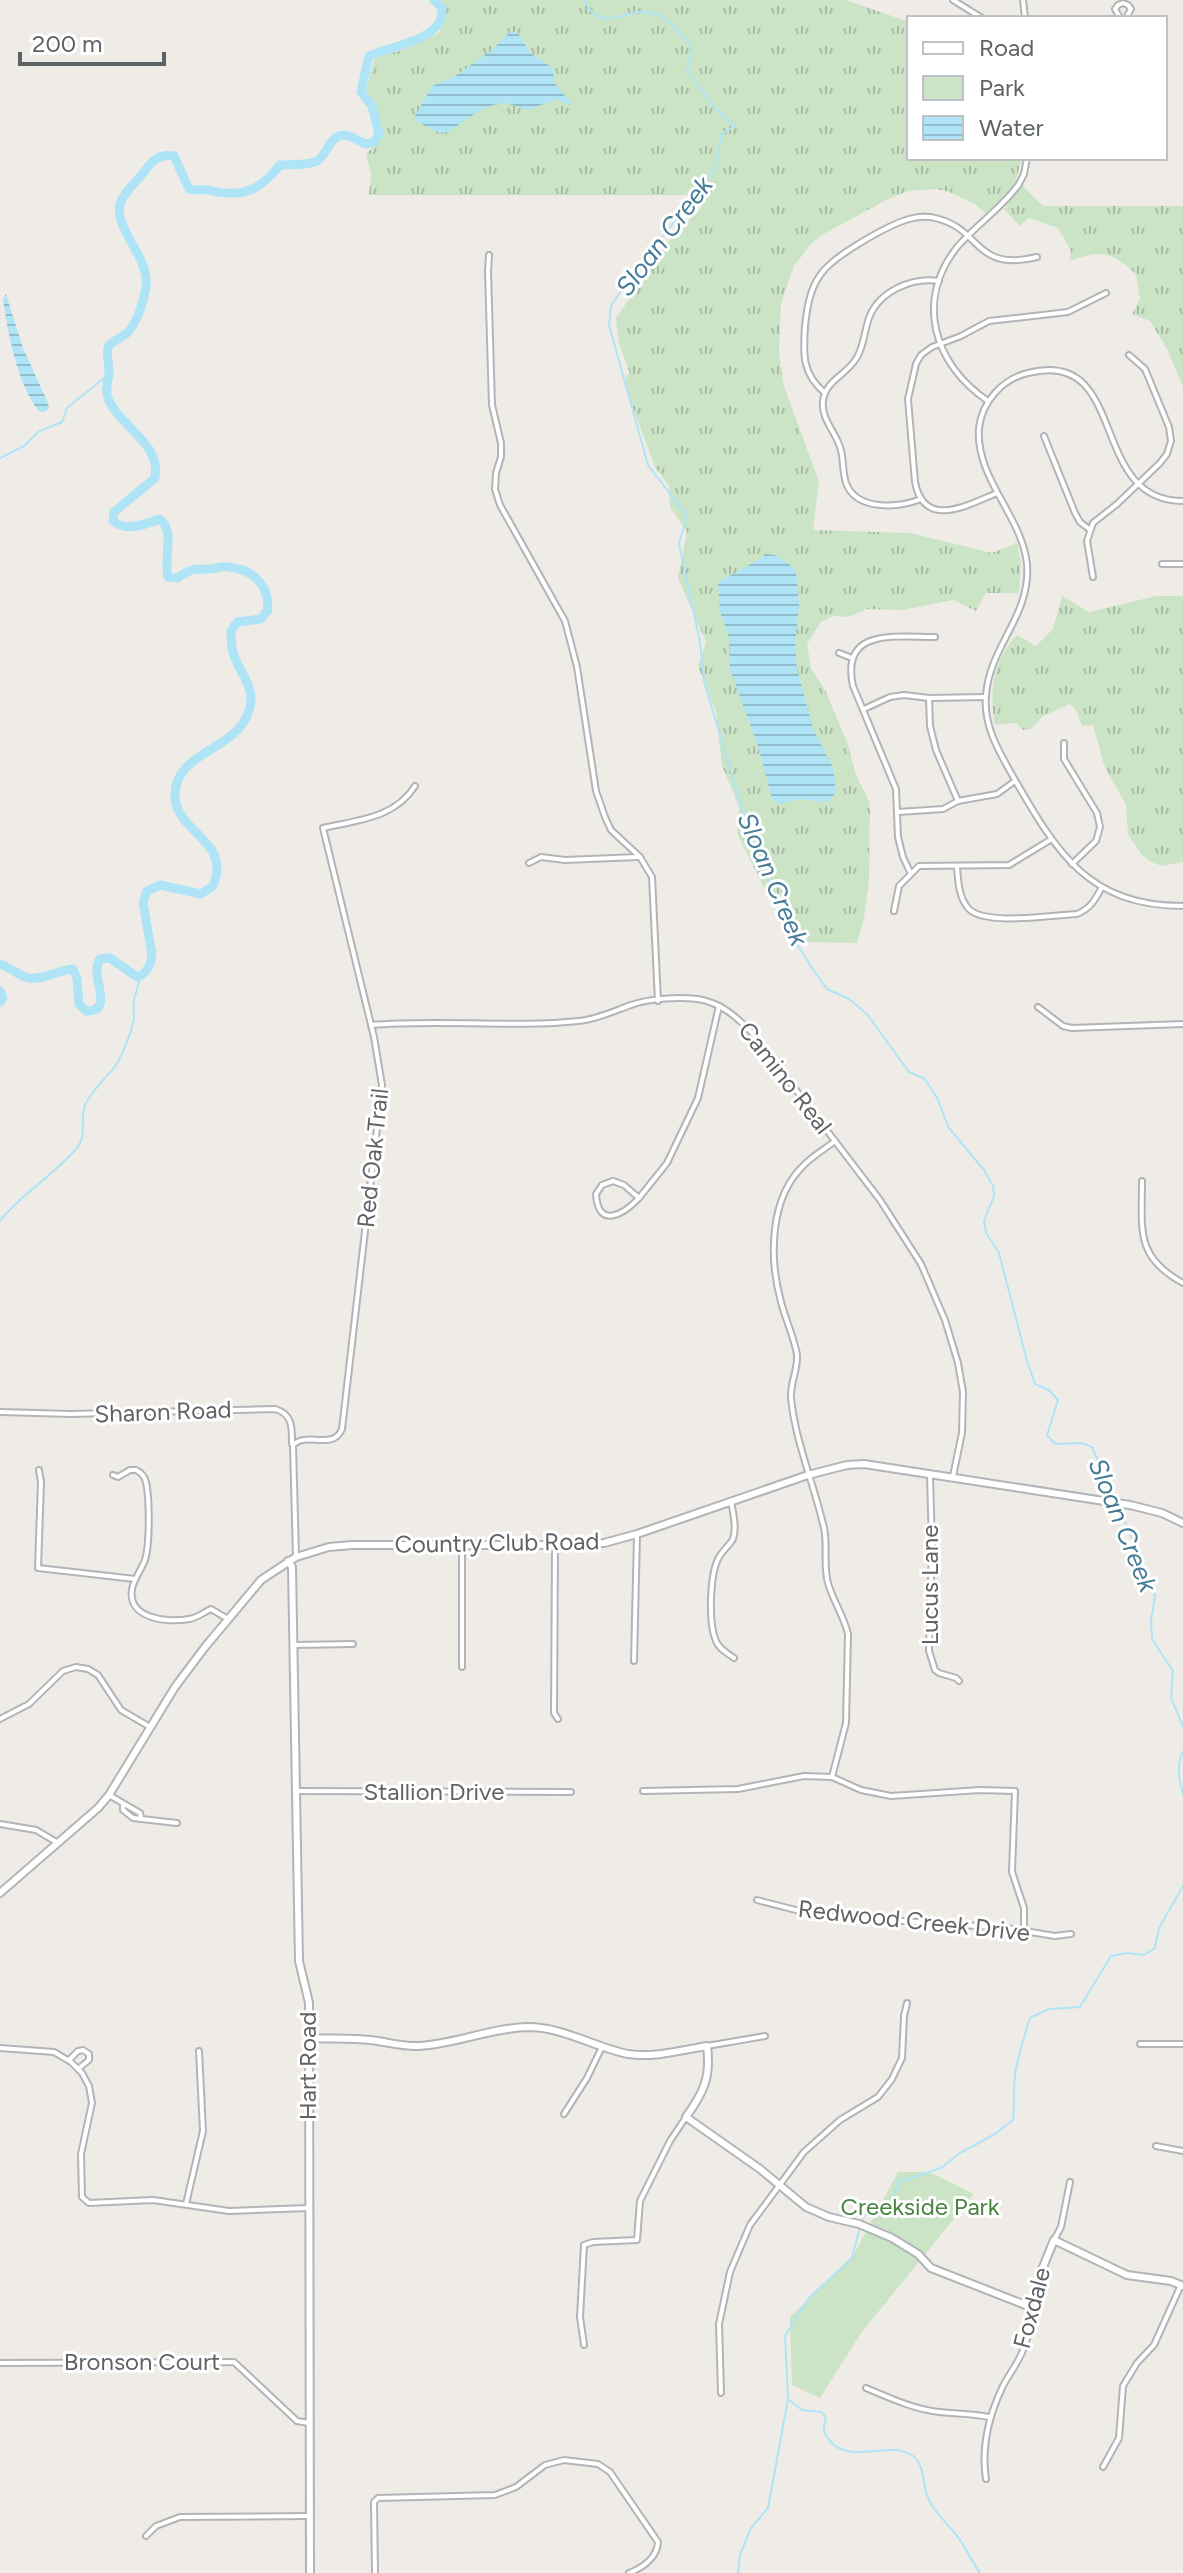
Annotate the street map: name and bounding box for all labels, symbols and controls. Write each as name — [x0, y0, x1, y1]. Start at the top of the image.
scale bar — [20, 16, 164, 66]
legend — [907, 16, 1167, 160]
text: 200 m — [32, 29, 103, 58]
text: Road — [979, 33, 1034, 62]
text: Park — [979, 73, 1025, 102]
text: Water — [979, 113, 1044, 142]
water label: Sloan Creek — [609, 169, 720, 302]
water label: Sloan Creek — [731, 808, 816, 952]
street label: Camino Real — [733, 1016, 838, 1140]
street label: Red Oak Trail — [351, 1087, 394, 1229]
street label: Sharon Road — [94, 1395, 232, 1428]
water label: Sloan Creek — [1082, 1453, 1165, 1598]
street label: Lucus Lane — [915, 1525, 944, 1645]
street label: Country Club Road — [394, 1526, 600, 1559]
street label: Stallion Drive — [364, 1777, 504, 1806]
street label: Redwood Creek Drive — [797, 1894, 1032, 1947]
street label: Hart Road — [293, 2012, 322, 2120]
park label: Creekside Park — [841, 2192, 1000, 2221]
street label: Foxdale — [1007, 2264, 1056, 2352]
street label: Bronson Court — [64, 2347, 220, 2376]

